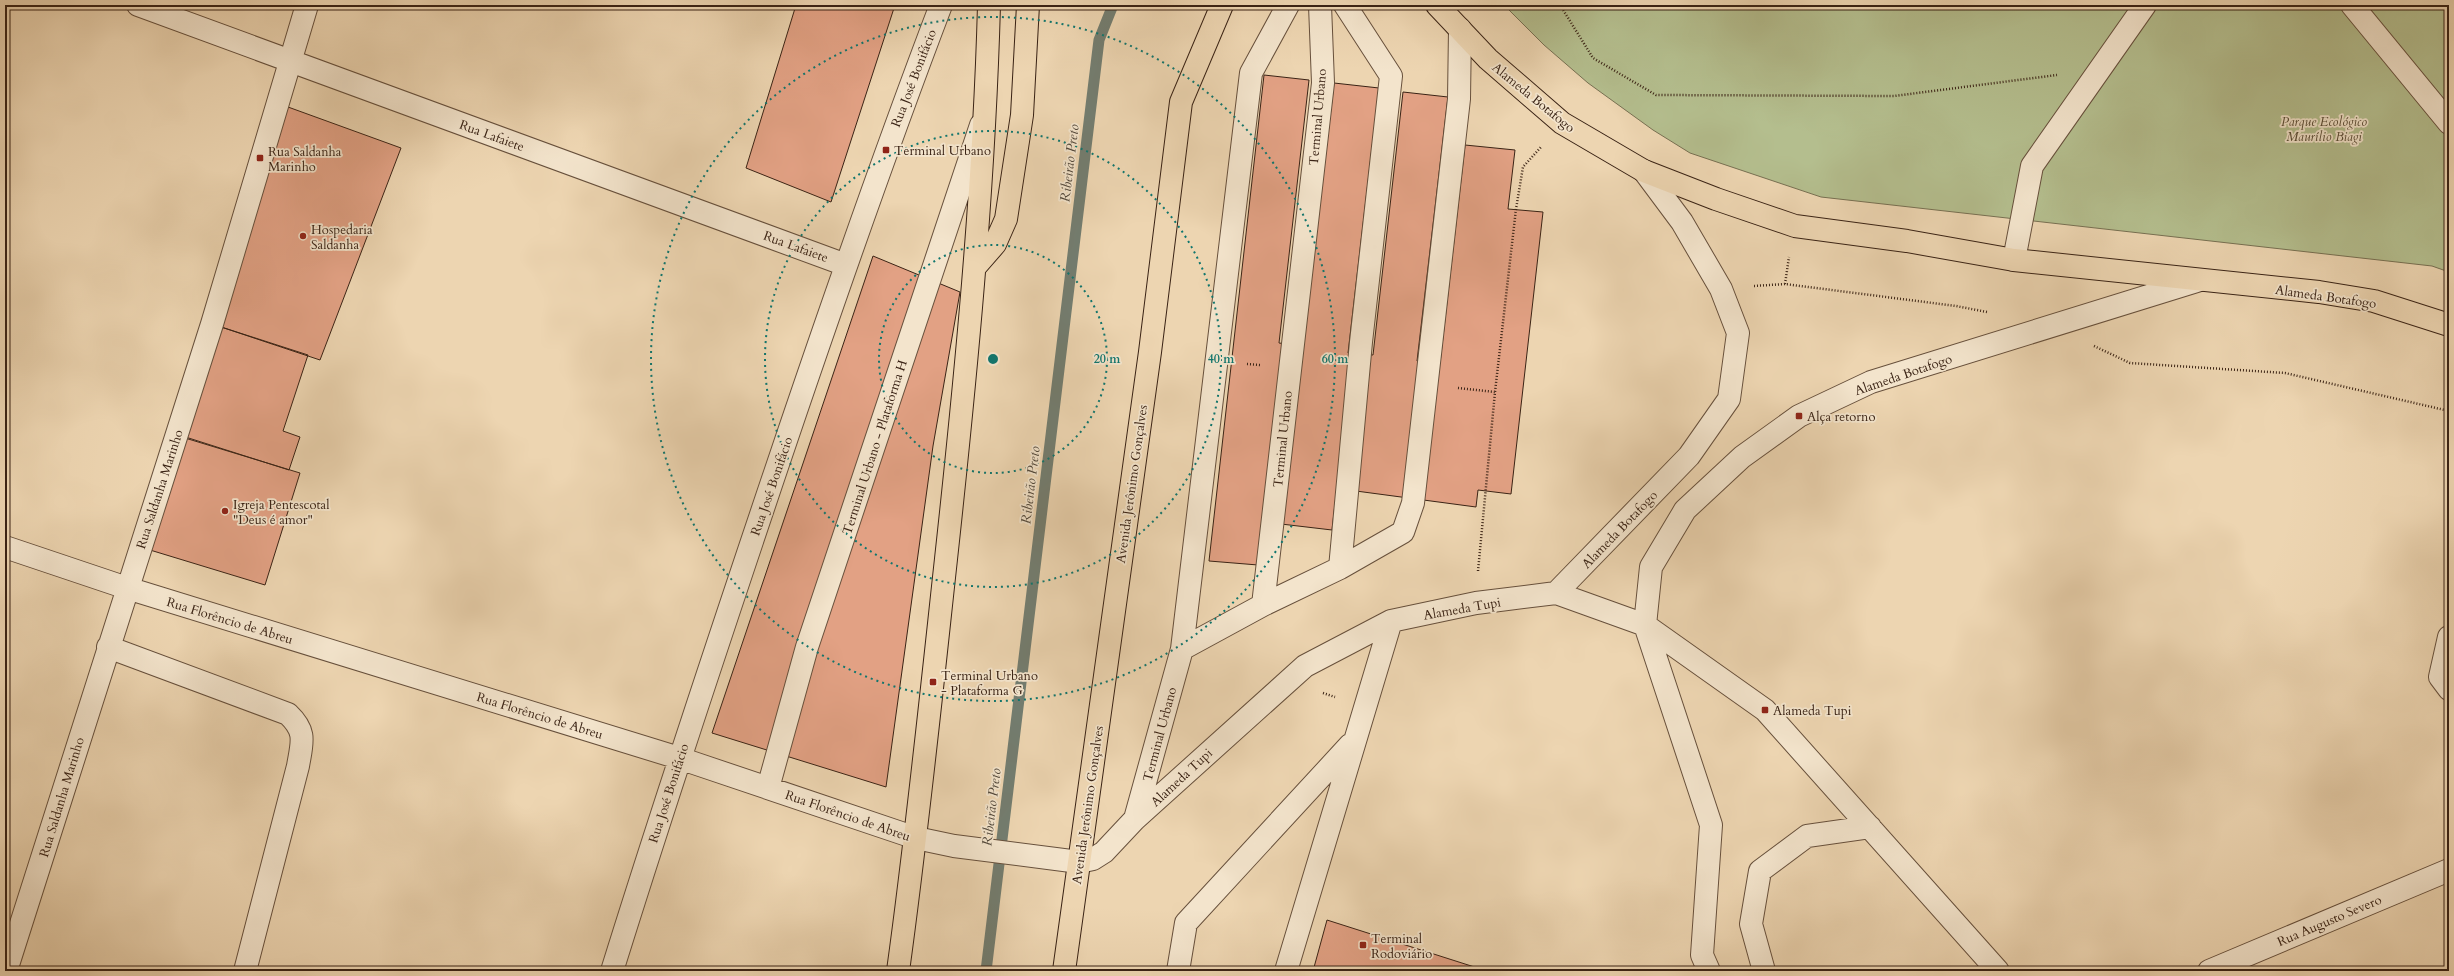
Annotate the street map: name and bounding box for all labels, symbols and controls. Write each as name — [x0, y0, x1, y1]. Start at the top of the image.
street label: Rua José Bonifácio — [887, 27, 941, 130]
street label: Alameda Botafogo — [1488, 59, 1579, 137]
street label: Terminal Urbano — [1305, 68, 1331, 166]
park label: Parque Ecológico Maurílio Biagi — [2281, 113, 2367, 146]
street label: Rua Lafaiete — [457, 116, 527, 156]
water label: Ribeirão Preto — [1055, 122, 1084, 203]
place label: Terminal Urbano — [894, 142, 991, 160]
place label: Rua Saldanha Marinho — [268, 143, 342, 176]
marker: Terminal Urbano — [881, 145, 891, 155]
marker: Rua Saldanha Marinho — [255, 153, 265, 163]
place label: Hospedaria Saldanha — [311, 221, 373, 254]
street label: Rua Lafaiete — [761, 227, 831, 267]
marker: Hospedaria Saldanha — [298, 231, 308, 241]
street label: Alameda Botafogo — [2274, 281, 2378, 313]
street label: Alameda Botafogo — [1852, 350, 1954, 400]
text: 20 m — [1094, 351, 1121, 367]
text: 40 m — [1208, 351, 1235, 367]
text: 60 m — [1322, 351, 1349, 367]
centre of rings — [986, 352, 1000, 366]
street label: Terminal Urbano - Plataforma H — [838, 357, 912, 537]
street label: Terminal Urbano — [1269, 390, 1297, 488]
street label: Avenida Jerônimo Gonçalves — [1112, 404, 1152, 565]
place label: Alça retorno — [1807, 408, 1876, 426]
marker: Alça retorno — [1794, 411, 1804, 421]
street label: Rua Saldanha Marinho — [132, 427, 188, 551]
street label: Rua José Bonifácio — [747, 434, 797, 538]
water label: Ribeirão Preto — [1016, 444, 1045, 525]
street label: Alameda Botafogo — [1578, 487, 1662, 573]
place label: Igreja Pentescotal "Deus é amor" — [233, 496, 330, 529]
marker: Igreja Pentescotal "Deus é amor" — [220, 506, 230, 516]
street label: Rua Florêncio de Abreu — [164, 593, 295, 649]
street label: Alameda Tupi — [1422, 593, 1503, 625]
place label: Terminal Urbano - Plataforma G — [941, 667, 1038, 700]
marker: Terminal Urbano - Plataforma G — [928, 677, 938, 687]
street label: Terminal Urbano — [1139, 685, 1181, 783]
street label: Rua Florêncio de Abreu — [474, 688, 605, 744]
place label: Alameda Tupi — [1773, 702, 1852, 720]
marker: Alameda Tupi — [1760, 705, 1770, 715]
street label: Avenida Jerônimo Gonçalves — [1068, 725, 1108, 886]
street label: Rua Saldanha Marinho — [35, 735, 89, 860]
street label: Rua José Bonifácio — [644, 741, 694, 845]
street label: Alameda Tupi — [1147, 744, 1217, 811]
water label: Ribeirão Preto — [977, 766, 1006, 847]
street label: Rua Florêncio de Abreu — [783, 786, 913, 846]
street label: Rua Augusto Severo — [2274, 891, 2384, 951]
place label: Terminal Rodoviário — [1371, 930, 1432, 963]
marker: Terminal Rodoviário — [1358, 940, 1368, 950]

